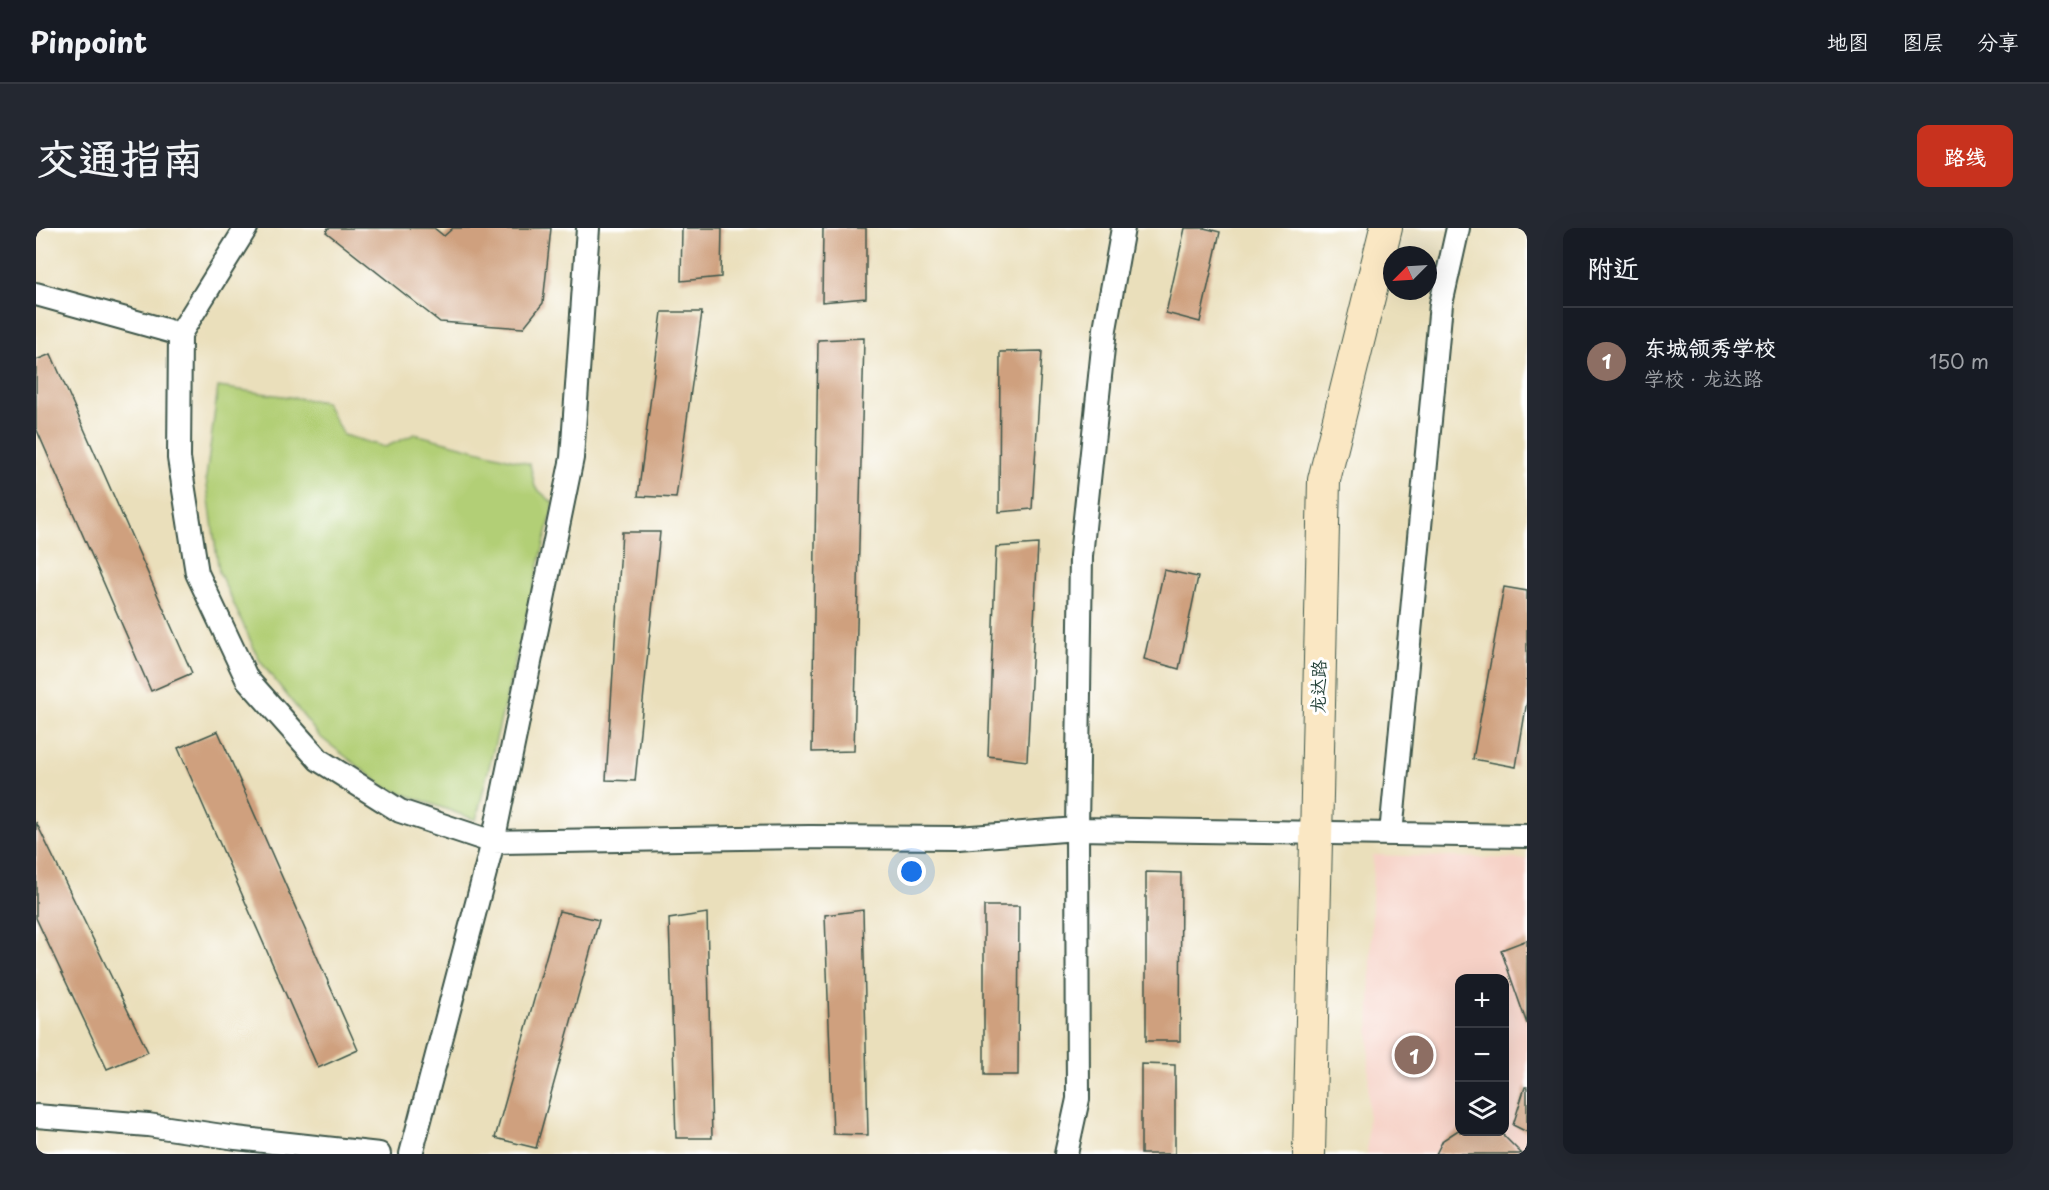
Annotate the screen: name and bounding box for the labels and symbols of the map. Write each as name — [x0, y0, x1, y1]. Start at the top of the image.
north arrow — [1383, 246, 1437, 300]
street label: 龙达路 — [1304, 660, 1331, 714]
your location — [897, 857, 926, 886]
pin: 1 — [1394, 1032, 1434, 1078]

